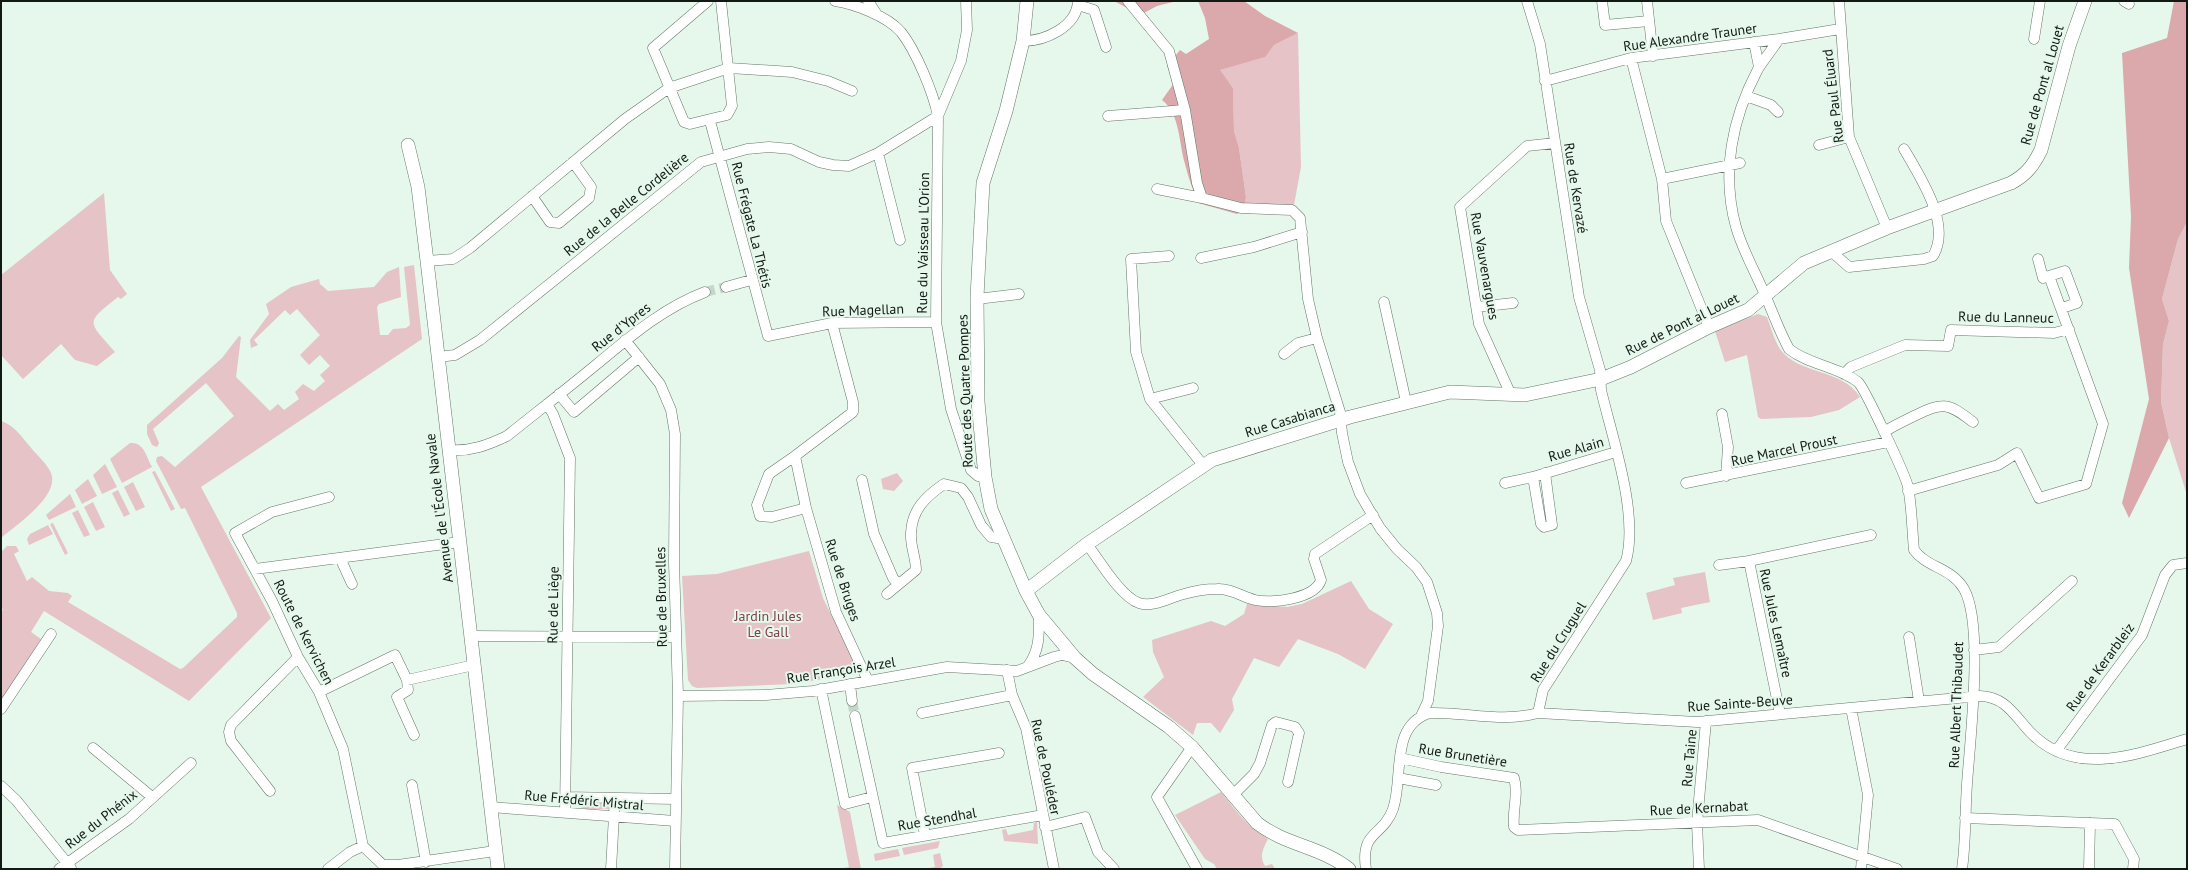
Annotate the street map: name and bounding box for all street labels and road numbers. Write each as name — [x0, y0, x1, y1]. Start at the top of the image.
street label: Rue Alexandre Trauner — [1622, 19, 1758, 55]
street label: Rue de Pont al Louet — [2016, 23, 2068, 147]
street label: Rue Paul Éluard — [1818, 48, 1848, 144]
street label: Rue de Kervazé — [1560, 141, 1592, 235]
street label: Rue de la Belle Cordelière — [560, 148, 692, 260]
street label: Rue Frégate La Thétis — [728, 160, 776, 290]
street label: Rue du Vaisseau L'Orion — [913, 172, 933, 314]
street label: Rue Vauvenargues — [1467, 211, 1503, 321]
street label: Rue de Pont al Louet — [1622, 289, 1742, 359]
street label: Rue d'Ypres — [588, 298, 654, 356]
street label: Rue Magellan — [822, 300, 904, 320]
street label: Rue du Lanneuc — [1958, 307, 2054, 327]
street label: Route des Quatre Pompes — [953, 314, 977, 468]
street label: Rue Casabianca — [1243, 397, 1337, 441]
street label: Rue Marcel Proust — [1729, 430, 1839, 470]
street label: Avenue de l'École Navale — [421, 432, 457, 584]
street label: Rue Alain — [1546, 433, 1606, 465]
street label: Rue de Bruges — [821, 536, 865, 624]
street label: Rue de Bruxelles — [651, 546, 671, 647]
street label: Rue de Liège — [543, 566, 563, 644]
street label: Rue Jules Lemaître — [1756, 567, 1796, 679]
street label: Route de Kervichen — [270, 576, 338, 688]
street label: Rue du Cruguel — [1526, 598, 1590, 686]
street label: Rue de Kerarbleiz — [2062, 619, 2138, 715]
street label: Rue Albert Thibaudet — [1945, 641, 1967, 769]
street label: Rue François Arzel — [785, 653, 897, 687]
street label: Rue Sainte-Beuve — [1687, 690, 1793, 716]
street label: Rue de Pouléder — [1027, 717, 1065, 817]
street label: Rue Taine — [1678, 728, 1700, 788]
street label: Rue Brunetière — [1417, 739, 1509, 771]
street label: Rue du Phénix — [61, 785, 141, 853]
street label: Rue Frédéric Mistral — [524, 786, 644, 814]
street label: Rue de Kernabat — [1649, 796, 1749, 820]
street label: Rue Stendhal — [896, 803, 978, 835]

